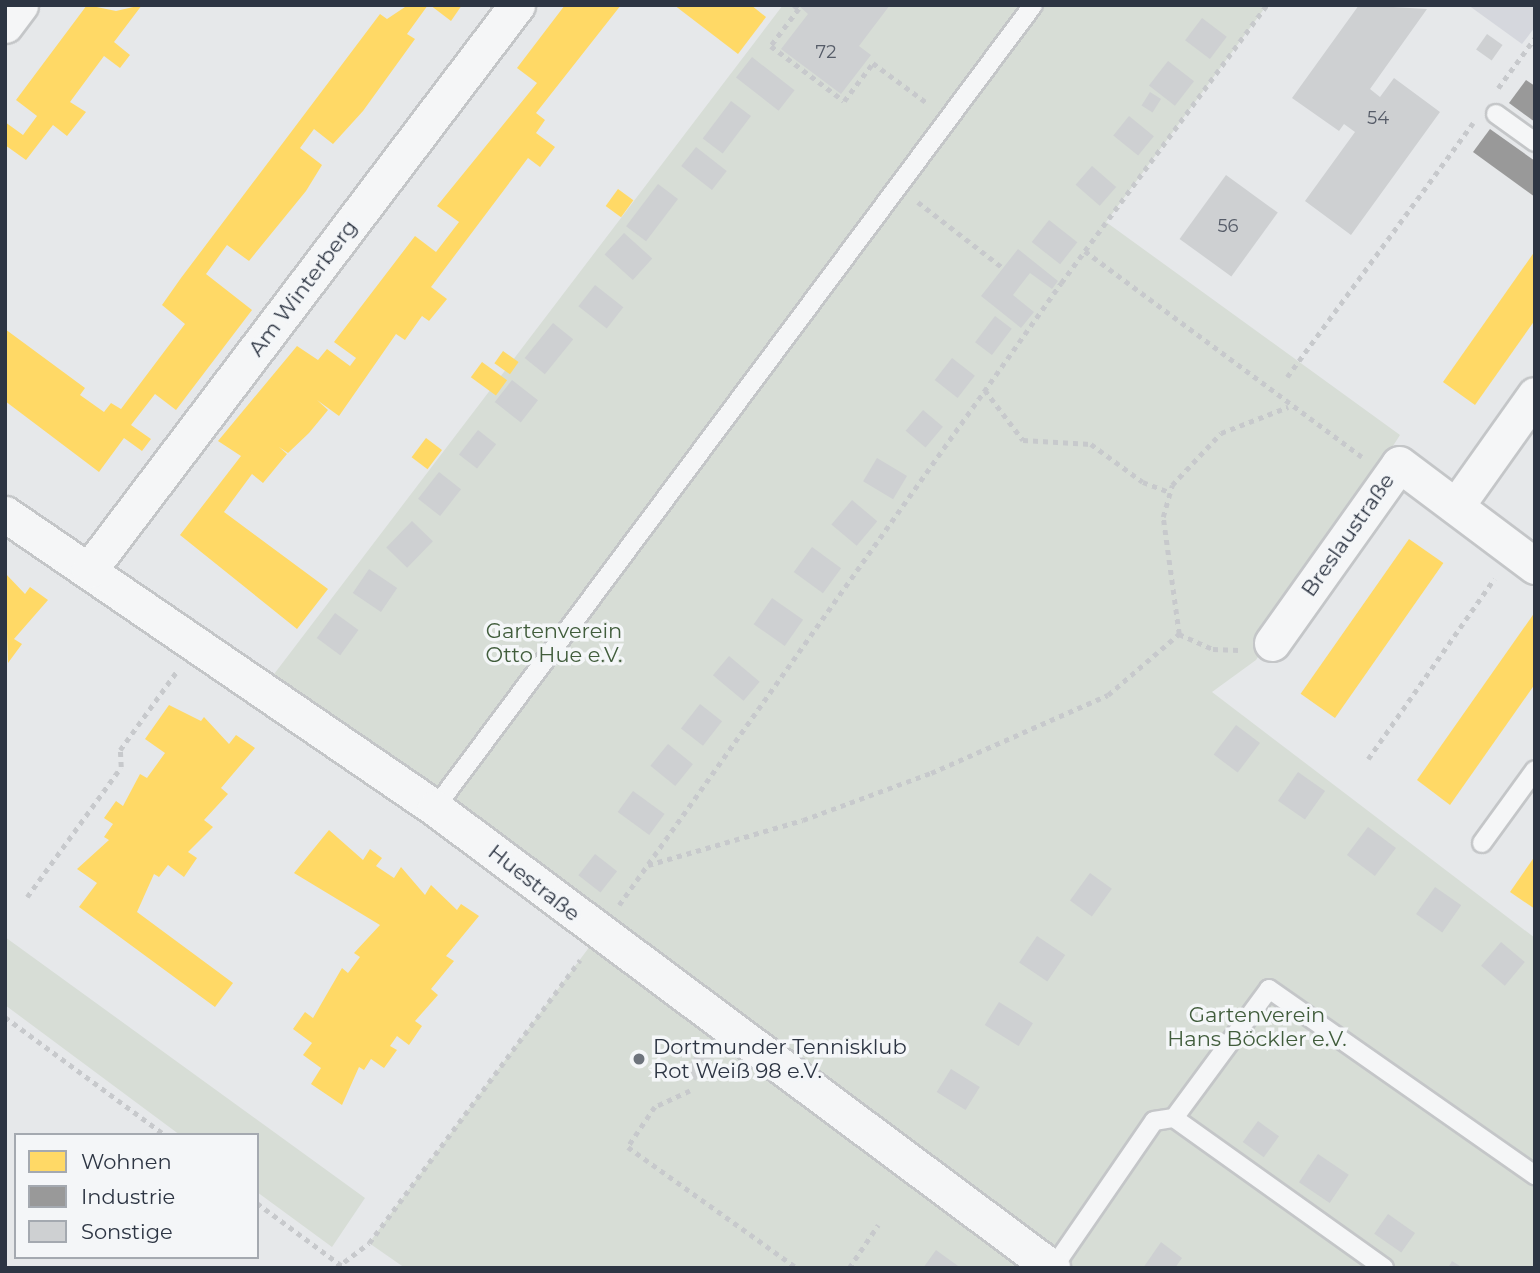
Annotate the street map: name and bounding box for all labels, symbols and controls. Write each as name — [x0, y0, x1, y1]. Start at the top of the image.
house number: 72 — [816, 41, 836, 63]
house number: 54 — [1367, 107, 1389, 129]
street label: Am Winterberg — [244, 215, 362, 361]
house number: 56 — [1217, 215, 1239, 237]
street label: Breslaustraße — [1296, 469, 1400, 601]
park label: Gartenverein Otto Hue e.V. — [486, 618, 622, 668]
street label: Huestraße — [483, 839, 585, 927]
park label: Gartenverein Hans Böckler e.V. — [1167, 1002, 1347, 1052]
place label: Dortmunder Tennisklub Rot Weiß 98 e.V. — [653, 1034, 907, 1084]
marker: Dortmunder Tennisklub Rot Weiß 98 e.V. — [631, 1051, 647, 1067]
legend — [14, 1133, 259, 1259]
text: Wohnen — [81, 1149, 172, 1174]
text: Industrie — [81, 1184, 175, 1209]
text: Sonstige — [81, 1219, 173, 1244]

